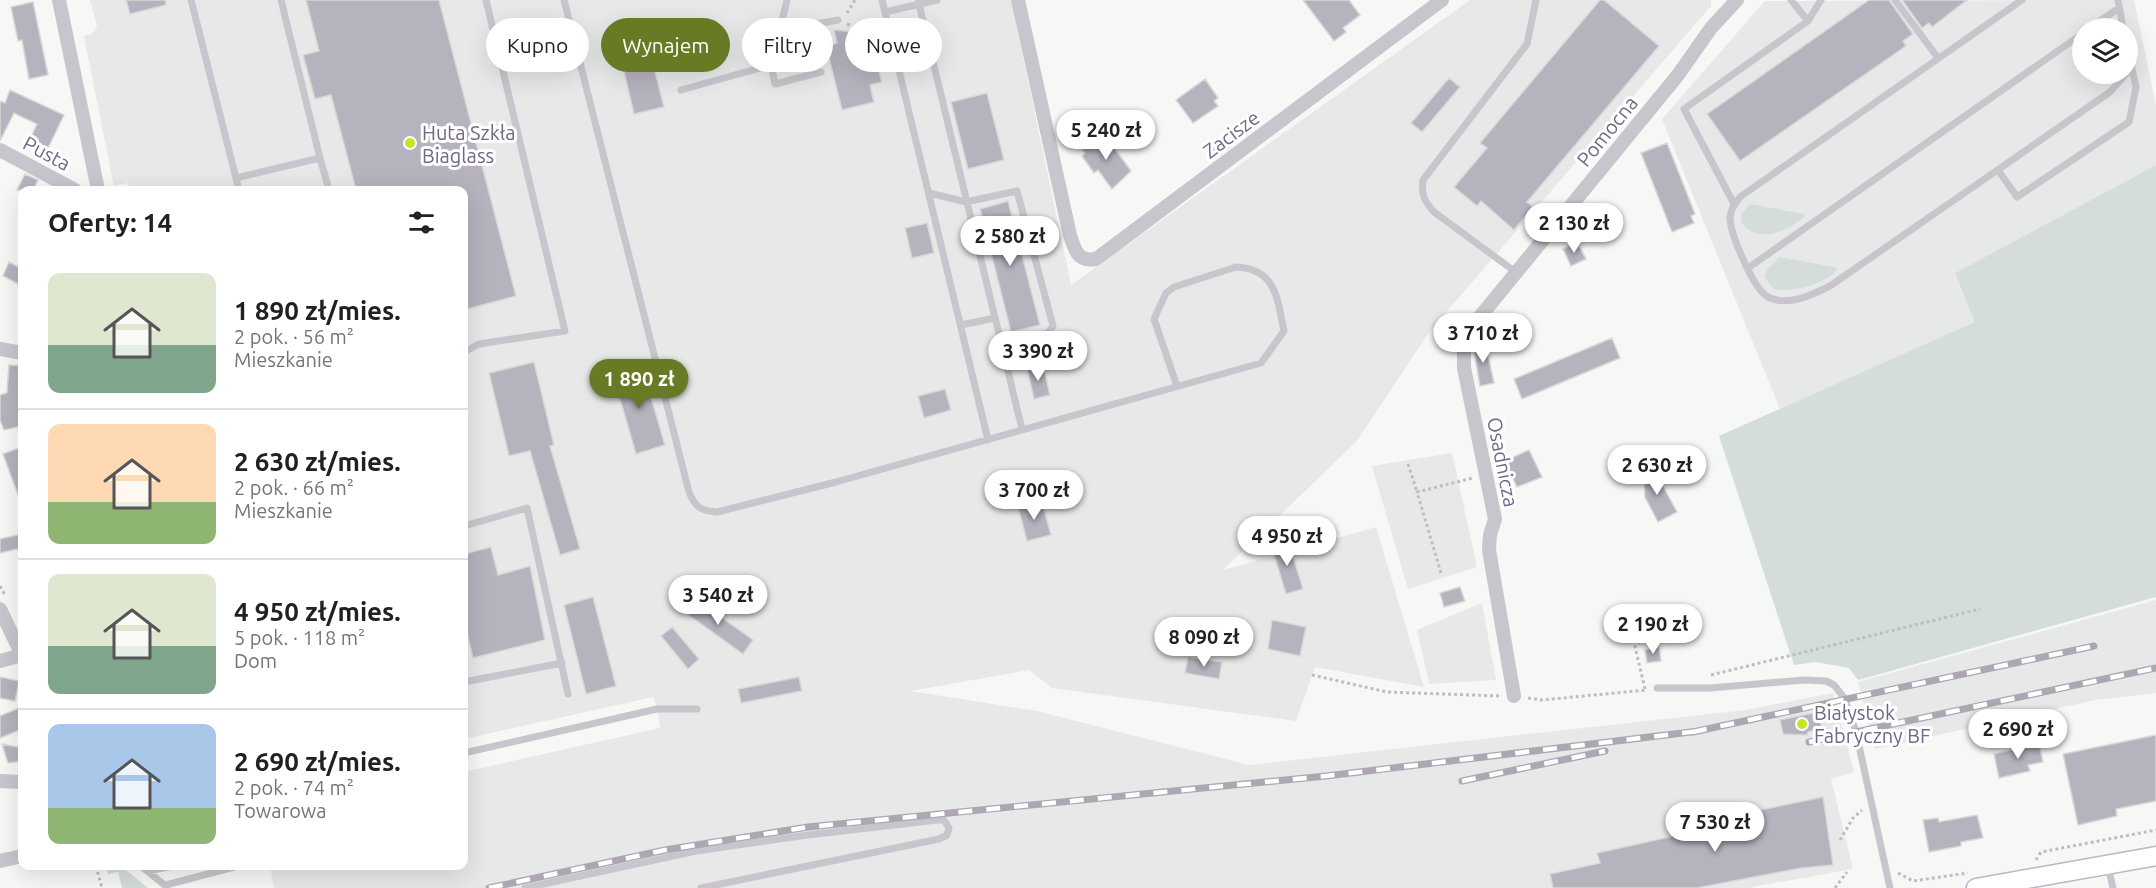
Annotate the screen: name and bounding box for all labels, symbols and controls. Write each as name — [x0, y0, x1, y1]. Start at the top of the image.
chip: Kupno — [486, 18, 589, 72]
chip: Wynajem — [601, 18, 730, 72]
chip: Filtry — [742, 18, 833, 72]
chip: Nowe — [845, 18, 942, 72]
map controls — [2072, 18, 2138, 84]
button: layers — [2072, 18, 2138, 84]
street label: Pomocna — [1572, 91, 1642, 171]
street label: Zacisze — [1198, 105, 1264, 163]
pin: 5 240 zł — [1044, 110, 1168, 161]
text: 5 240 zł — [1070, 118, 1142, 141]
place label: Huta Szkła Biaglass — [422, 121, 515, 167]
street label: Pusta — [19, 131, 75, 175]
marker: Huta Szkła Biaglass — [403, 136, 417, 150]
pin: 2 130 zł — [1512, 203, 1636, 254]
icon: filters — [405, 206, 438, 239]
text: Oferty: 14 — [48, 208, 172, 237]
text: 2 130 zł — [1538, 211, 1610, 234]
pin: 2 580 zł — [948, 216, 1072, 267]
text: 2 580 zł — [974, 224, 1046, 247]
text: 1 890 zł/mies. — [234, 296, 401, 325]
icon: home — [96, 297, 168, 369]
pin: 3 710 zł — [1421, 313, 1545, 364]
text: 3 710 zł — [1447, 321, 1519, 344]
text: 2 pok. · 56 m² — [234, 325, 354, 348]
pin: 3 390 zł — [976, 331, 1100, 382]
text: 3 390 zł — [1002, 339, 1074, 362]
text: Mieszkanie — [234, 348, 333, 371]
pin: 1 890 zł — [577, 359, 701, 410]
text: 1 890 zł — [603, 367, 675, 390]
street label: Osadnicza — [1483, 415, 1523, 509]
pin: 2 630 zł — [1595, 445, 1719, 496]
text: 2 630 zł/mies. — [234, 447, 401, 476]
icon: home — [96, 448, 168, 520]
text: 2 630 zł — [1621, 453, 1693, 476]
pin: 3 700 zł — [972, 470, 1096, 521]
text: 2 pok. · 66 m² — [234, 476, 354, 499]
text: 3 700 zł — [998, 478, 1070, 501]
text: Mieszkanie — [234, 499, 333, 522]
pin: 4 950 zł — [1225, 516, 1349, 567]
text: 4 950 zł — [1251, 524, 1323, 547]
pin: 3 540 zł — [656, 575, 780, 626]
text: 3 540 zł — [682, 583, 754, 606]
text: 4 950 zł/mies. — [234, 597, 401, 626]
icon: home — [96, 598, 168, 670]
pin: 2 190 zł — [1591, 604, 1715, 655]
text: 2 190 zł — [1617, 612, 1689, 635]
pin: 8 090 zł — [1142, 617, 1266, 668]
text: 8 090 zł — [1168, 625, 1240, 648]
text: 5 pok. · 118 m² — [234, 626, 365, 649]
text: Dom — [234, 649, 277, 672]
place label: Białystok Fabryczny BF — [1814, 701, 1931, 747]
pin: 2 690 zł — [1956, 709, 2080, 760]
marker: Białystok Fabryczny BF — [1795, 717, 1809, 731]
text: 2 690 zł — [1982, 717, 2054, 740]
text: 2 690 zł/mies. — [234, 747, 401, 776]
icon: home — [96, 748, 168, 820]
text: 2 pok. · 74 m² — [234, 776, 354, 799]
text: Towarowa — [234, 799, 327, 822]
pin: 7 530 zł — [1653, 802, 1777, 853]
text: 7 530 zł — [1679, 810, 1751, 833]

